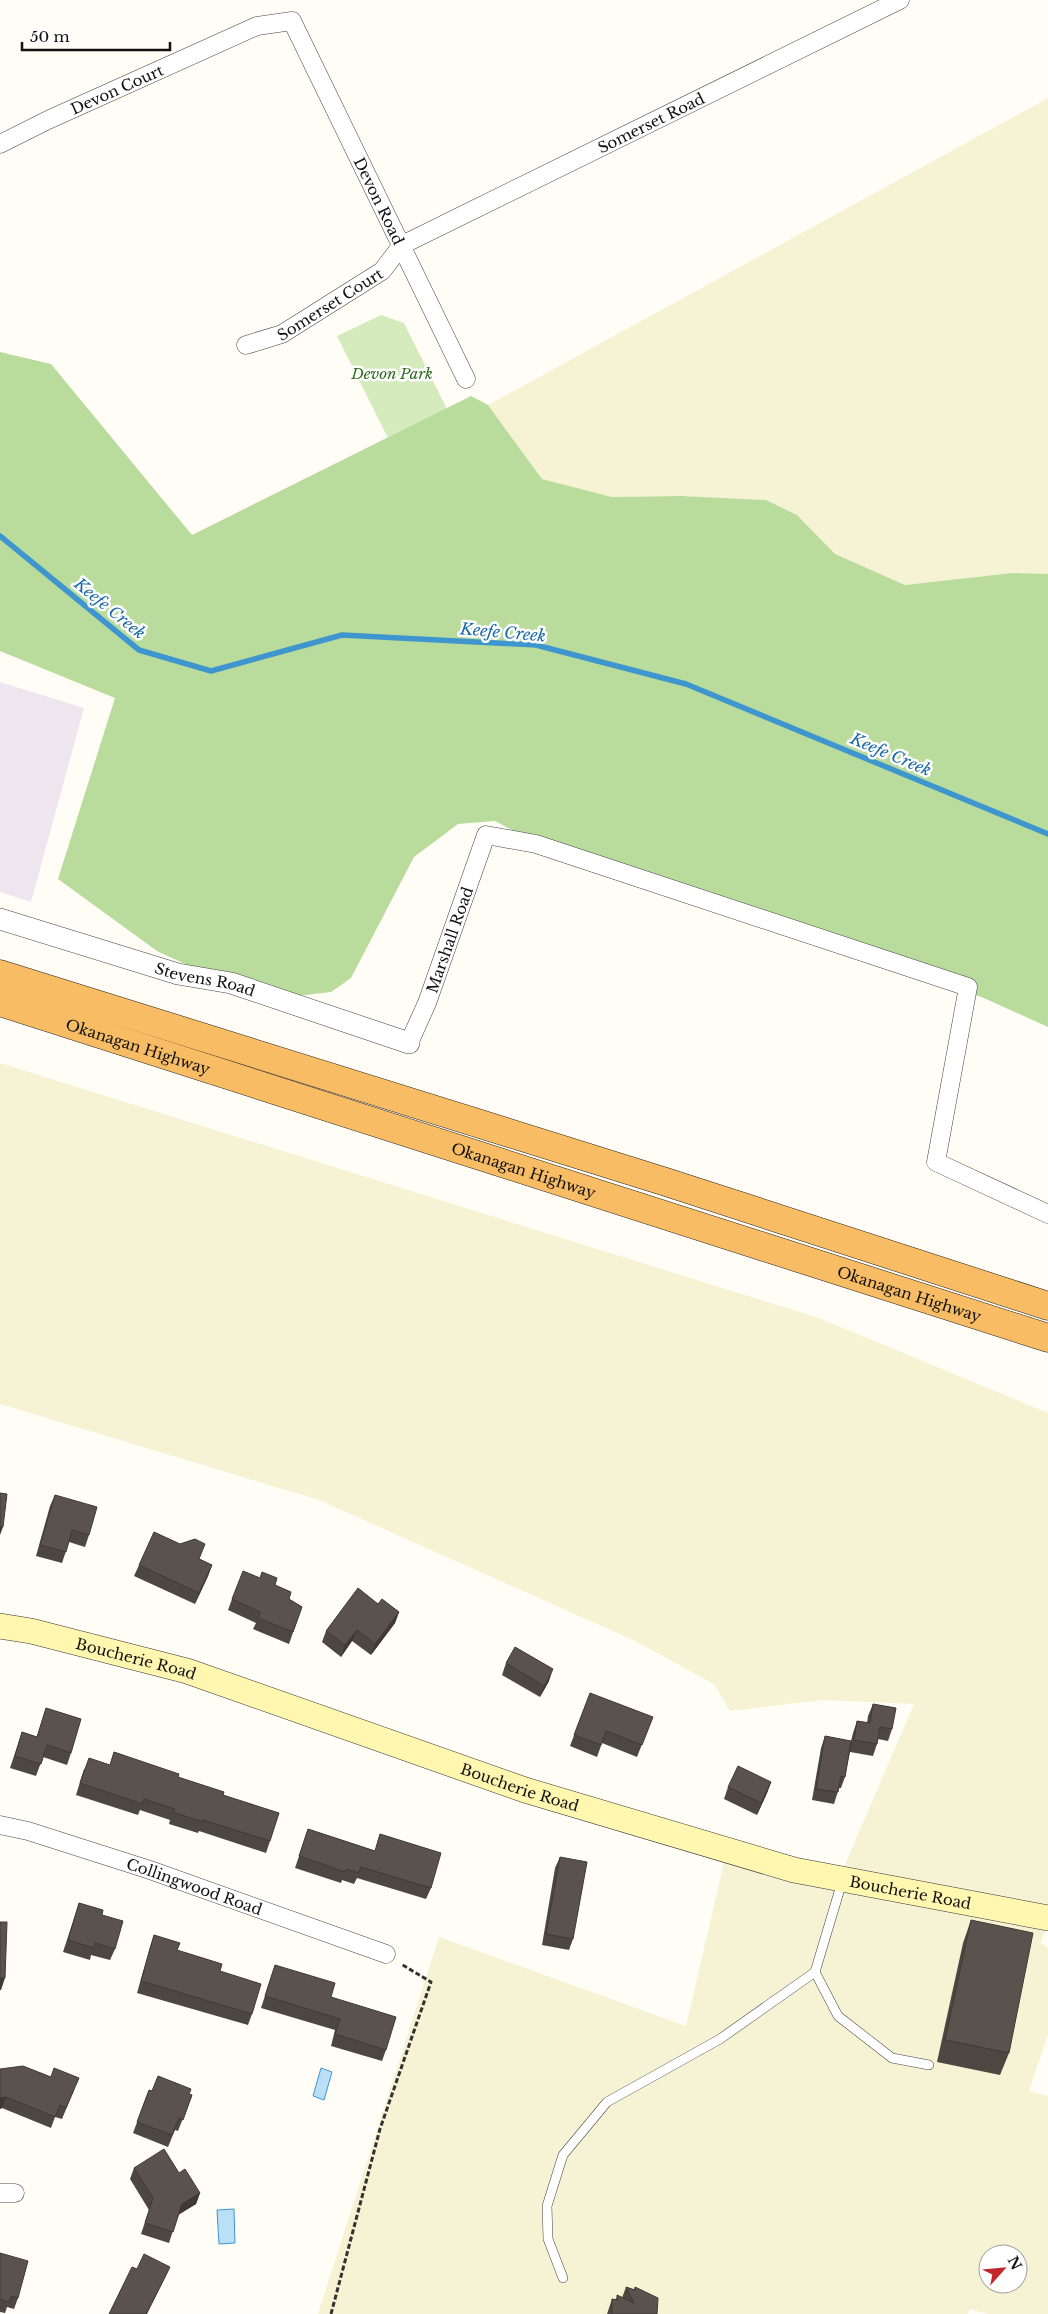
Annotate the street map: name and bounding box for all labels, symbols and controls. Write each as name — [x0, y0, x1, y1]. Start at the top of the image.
scale bar — [22, 20, 170, 52]
text: 50 m — [30, 27, 70, 46]
street label: Devon Court — [67, 60, 166, 118]
street label: Somerset Road — [594, 88, 707, 157]
street label: Devon Road — [350, 154, 409, 248]
street label: Somerset Court — [273, 263, 386, 344]
park label: Devon Park — [350, 364, 433, 383]
water label: Keefe Creek — [70, 573, 150, 643]
water label: Keefe Creek — [458, 618, 547, 646]
water label: Keefe Creek — [847, 728, 934, 780]
street label: Marshall Road — [422, 884, 477, 995]
street label: Stevens Road — [153, 958, 258, 1000]
street label: Okanagan Highway — [64, 1014, 213, 1078]
street label: Okanagan Highway — [449, 1138, 599, 1202]
street label: Okanagan Highway — [835, 1262, 984, 1326]
street label: Boucherie Road — [74, 1633, 199, 1683]
street label: Boucherie Road — [458, 1759, 581, 1815]
street label: Collingwood Road — [124, 1854, 265, 1919]
street label: Boucherie Road — [848, 1871, 973, 1913]
north arrow — [978, 2244, 1028, 2294]
text: N — [1004, 2253, 1026, 2273]

